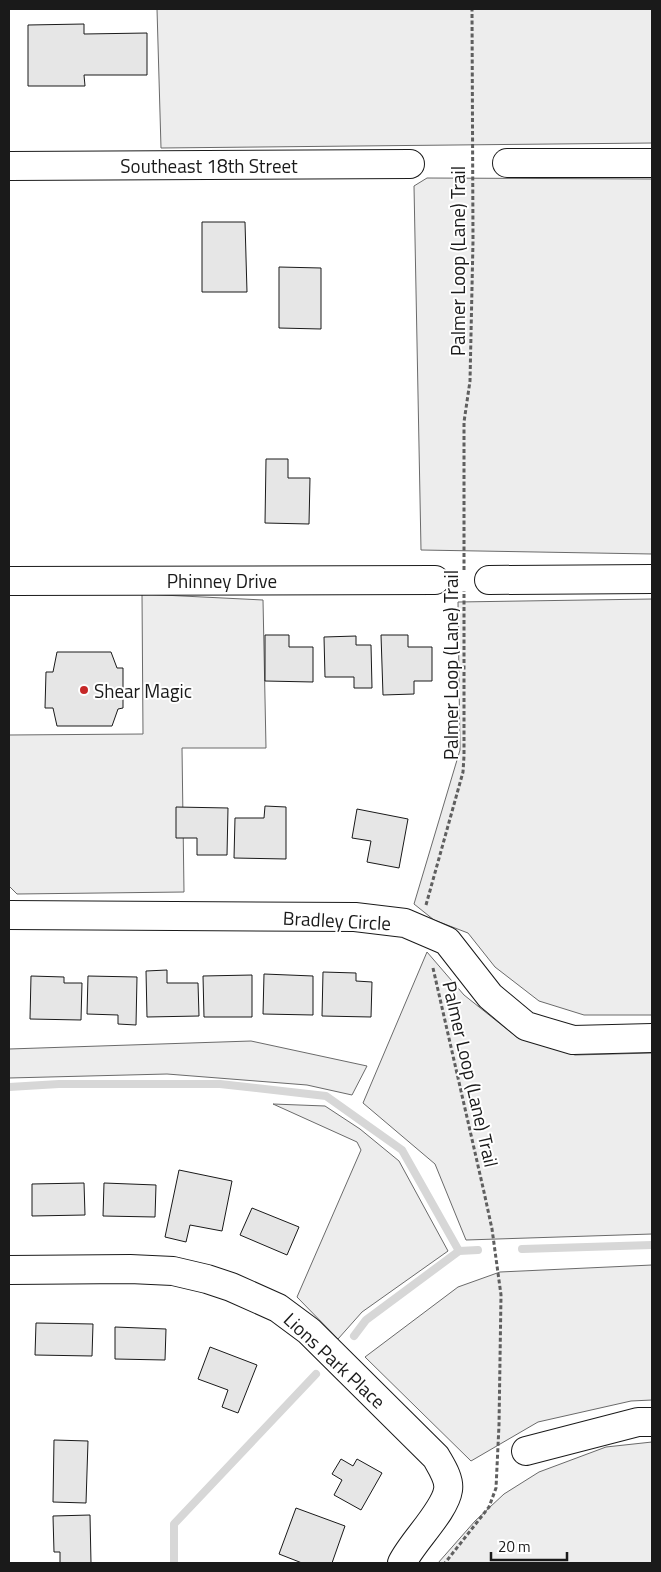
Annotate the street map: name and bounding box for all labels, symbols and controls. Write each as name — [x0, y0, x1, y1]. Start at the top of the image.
street label: Southeast 18th Street — [120, 151, 298, 180]
street label: Palmer Loop (Lane) Trail — [443, 166, 472, 356]
street label: Phinney Drive — [167, 566, 277, 595]
street label: Palmer Loop (Lane) Trail — [436, 570, 465, 760]
place label: Shear Magic — [94, 676, 192, 705]
marker: Shear Magic — [78, 684, 90, 696]
street label: Bradley Circle — [282, 903, 392, 937]
street label: Palmer Loop (Lane) Trail — [435, 978, 507, 1170]
street label: Lions Park Place — [278, 1305, 392, 1415]
scale bar — [491, 1530, 567, 1562]
text: 20 m — [498, 1535, 531, 1558]

